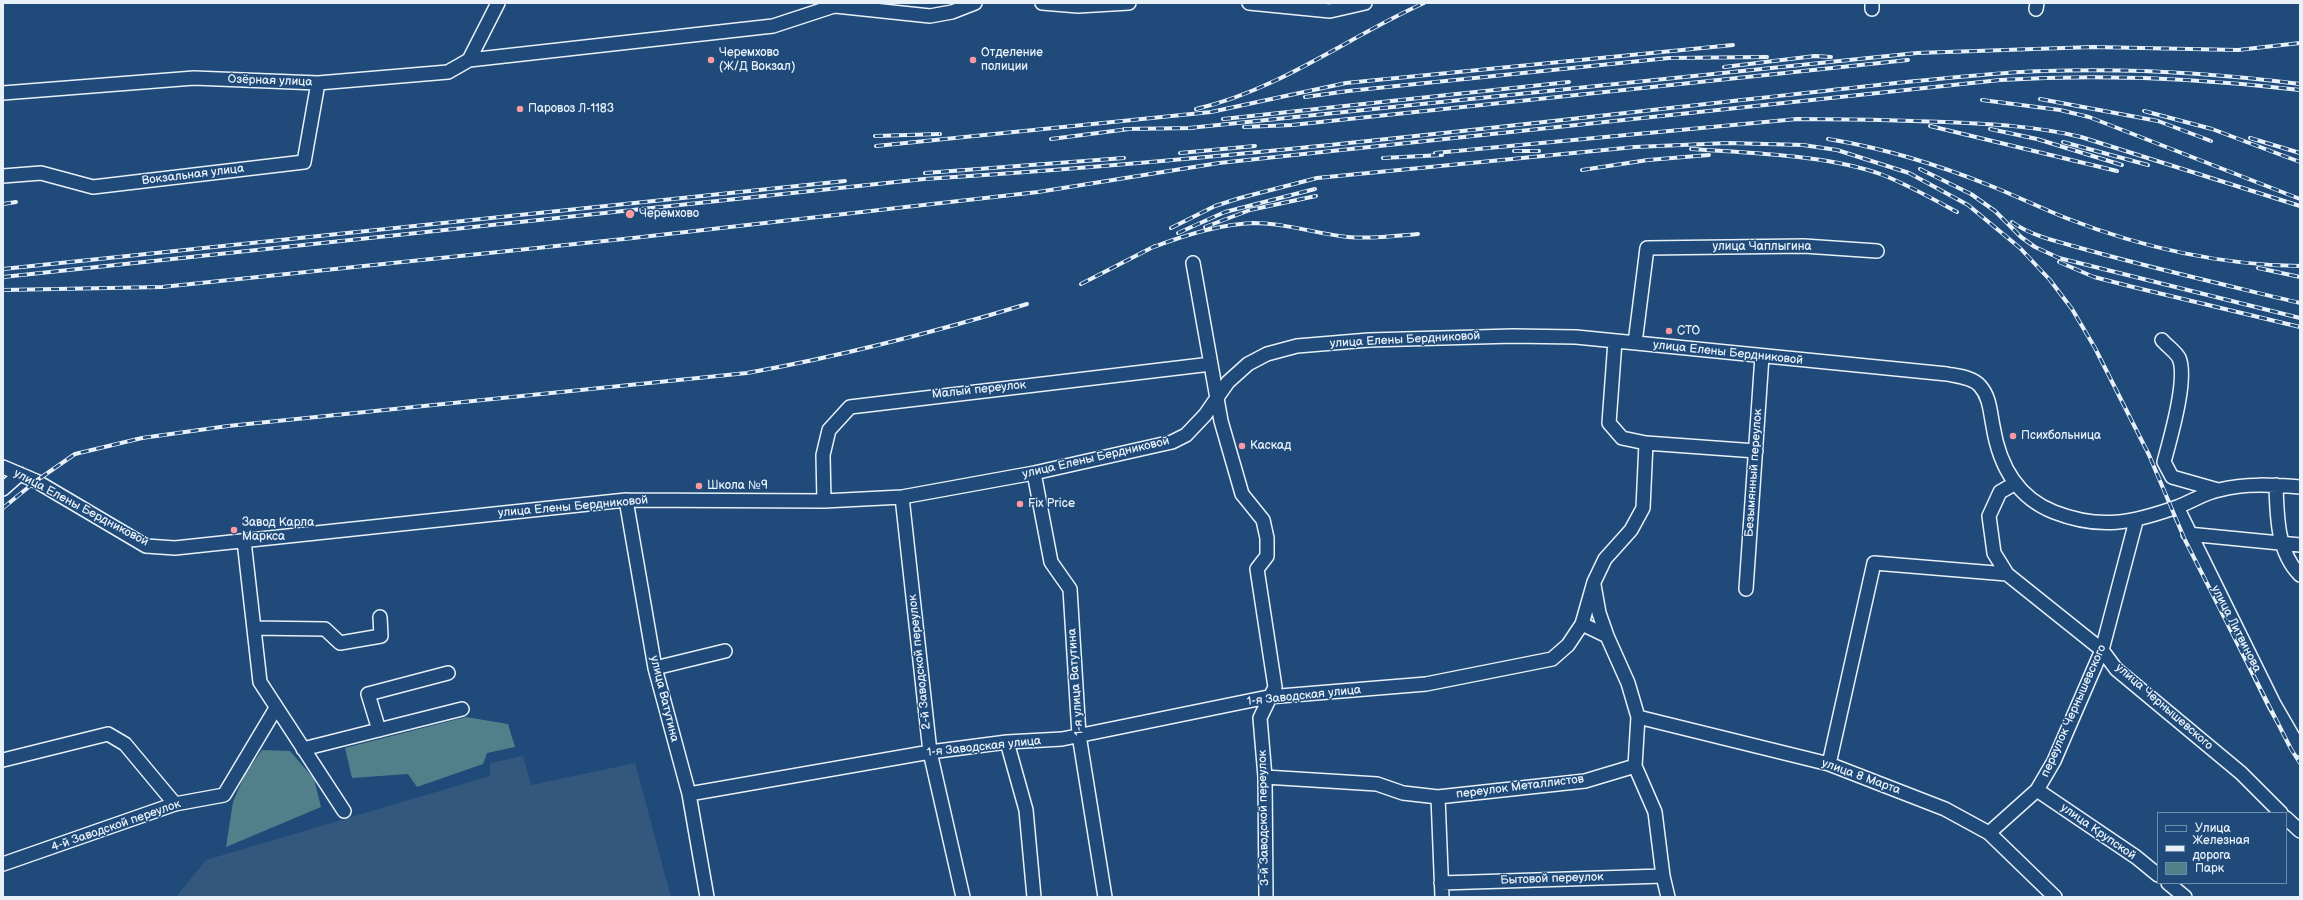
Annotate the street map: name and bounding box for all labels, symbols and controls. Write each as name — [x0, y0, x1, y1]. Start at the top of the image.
place label: Черемхово (Ж/Д Вокзал) — [719, 46, 795, 74]
place label: Отделение полиции — [981, 46, 1043, 74]
marker: Черемхово (Ж/Д Вокзал) — [706, 55, 716, 65]
marker: Отделение полиции — [968, 55, 978, 65]
street label: Озёрная улица — [227, 72, 313, 90]
place label: Паровоз Л-1183 — [528, 102, 614, 116]
marker: Паровоз Л-1183 — [515, 104, 525, 114]
street label: Вокзальная улица — [141, 162, 245, 188]
place label: Черемхово — [639, 207, 699, 221]
marker: Черемхово — [624, 208, 636, 220]
street label: улица Чаплыгина — [1712, 240, 1812, 254]
place label: СТО — [1677, 324, 1700, 338]
marker: СТО — [1664, 326, 1674, 336]
street label: улица Елены Бердниковой — [1329, 329, 1481, 351]
street label: улица Елены Бердниковой — [1652, 338, 1804, 368]
street label: Малый переулок — [931, 378, 1027, 402]
street label: Безымянный переулок — [1742, 408, 1766, 538]
place label: Психбольница — [2021, 429, 2101, 443]
marker: Психбольница — [2008, 431, 2018, 441]
street label: улица Елены Бердниковой — [1021, 434, 1171, 482]
place label: Каскад — [1250, 439, 1291, 453]
marker: Каскад — [1237, 441, 1247, 451]
street label: улица Елены Бердниковой — [11, 466, 151, 550]
place label: Школа №9 — [707, 479, 768, 493]
marker: Школа №9 — [694, 481, 704, 491]
street label: улица Елены Бердниковой — [497, 493, 649, 521]
place label: Fix Price — [1028, 497, 1075, 511]
marker: Fix Price — [1015, 499, 1025, 509]
place label: Завод Карла Маркса — [242, 516, 314, 544]
marker: Завод Карла Маркса — [229, 525, 239, 535]
street label: улица Литвинова — [2208, 583, 2264, 675]
street label: 2-й Заводской переулок — [906, 594, 934, 730]
street label: 1-я улица Ватутина — [1065, 628, 1087, 736]
street label: переулок Чернышевского — [2038, 643, 2110, 779]
street label: улица Ватутина — [646, 654, 682, 744]
street label: улица Чернышевского — [2112, 661, 2216, 753]
street label: 1-я Заводская улица — [1246, 683, 1362, 709]
street label: 1-я Заводская улица — [926, 734, 1042, 760]
street label: 3-й Заводской переулок — [1256, 750, 1272, 886]
street label: улица 8 Марта — [1820, 756, 1902, 798]
street label: переулок Металлистов — [1455, 772, 1585, 802]
street label: 4-й Заводской переулок — [49, 797, 183, 855]
street label: улица Крупской — [2058, 801, 2138, 863]
legend — [2157, 812, 2287, 884]
text: Улица — [2195, 821, 2231, 836]
text: Железная дорога — [2193, 833, 2250, 863]
text: Парк — [2195, 861, 2224, 876]
street label: Бытовой переулок — [1500, 870, 1604, 888]

